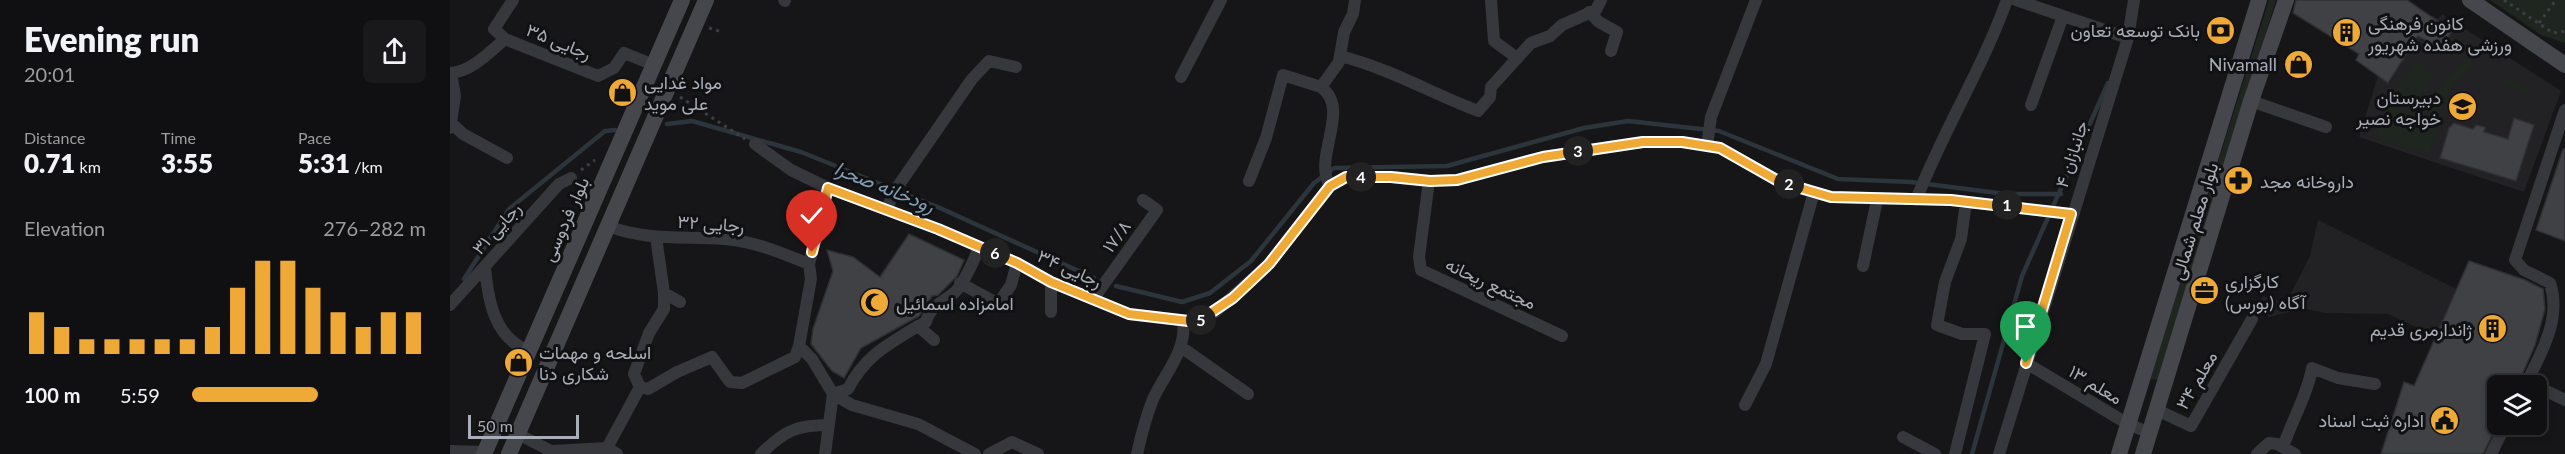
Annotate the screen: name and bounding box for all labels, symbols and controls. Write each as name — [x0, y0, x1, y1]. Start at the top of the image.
place label: کانون فرهنگی ورزشی هفده شهریور — [2367, 12, 2512, 56]
bank icon: بانک توسعه تعاون — [2205, 14, 2237, 46]
building icon: کانون فرهنگی ورزشی هفده شهریور — [2331, 17, 2363, 49]
street label: رجایی ۳۵ — [523, 18, 595, 65]
text: Evening run — [24, 19, 199, 59]
place label: بانک توسعه تعاون — [2071, 19, 2200, 42]
button: share — [363, 20, 426, 83]
shop icon: Nivamall — [2282, 48, 2314, 80]
place label: Nivamall — [2209, 53, 2277, 75]
text: 20:01 — [24, 62, 75, 86]
place label: مواد غدایی علی موید — [644, 71, 722, 115]
shop icon: مواد غدایی علی موید — [607, 76, 639, 108]
place label: دبیرستان خواجه نصیر — [2355, 86, 2441, 130]
school or university icon: دبیرستان خواجه نصیر — [2446, 91, 2478, 123]
street label: جانبازان ۴ — [2050, 118, 2093, 191]
text: Distance — [24, 128, 85, 147]
text: Time — [161, 128, 196, 147]
text: Pace — [298, 128, 331, 147]
pin: 3 — [1563, 136, 1593, 166]
text: 3 — [1573, 141, 1583, 160]
text: 0.71 — [24, 147, 75, 179]
text: 3:55 — [161, 147, 213, 179]
text: 5:31 — [298, 147, 350, 179]
water label: رودخانه صحرا — [831, 155, 939, 219]
text: km — [75, 157, 101, 176]
text: /km — [350, 157, 383, 176]
street label: بلوار معلم شمالی — [2166, 160, 2224, 283]
pin: 4 — [1346, 162, 1376, 192]
pharmacy icon: داروخانه مجد — [2223, 165, 2255, 197]
text: 4 — [1356, 167, 1366, 186]
pin: 2 — [1774, 169, 1804, 199]
place label: داروخانه مجد — [2260, 170, 2354, 193]
street label: بلوار فردوسی — [537, 173, 594, 265]
text: 2 — [1784, 174, 1794, 193]
pin — [786, 190, 837, 252]
pin: 1 — [1992, 190, 2022, 220]
text: 1 — [2002, 195, 2012, 214]
street label: رجایی ۳۱ — [467, 197, 526, 259]
icon: check — [795, 199, 828, 232]
street label: رجایی ۳۲ — [677, 210, 745, 237]
text: Elevation — [24, 216, 105, 240]
text: 276–282 m — [323, 216, 426, 240]
street label: ۱۷/۸ — [1097, 216, 1135, 256]
pin: 6 — [980, 238, 1010, 268]
text: 6 — [990, 243, 1000, 262]
street label: رجایی ۳۴ — [1034, 244, 1106, 293]
street label: مجتمع ریحانه — [1441, 252, 1540, 315]
place label: کارگزاری آگاه (بورس) — [2225, 270, 2307, 314]
office icon: کارگزاری آگاه (بورس) — [2188, 275, 2220, 307]
mosque icon: امامزاده اسمائیل — [859, 287, 891, 319]
place label: امامزاده اسمائیل — [896, 292, 1014, 315]
pin — [2000, 301, 2051, 363]
pin: 5 — [1186, 305, 1216, 335]
text: 5 — [1196, 310, 1206, 329]
icon: arrive — [2009, 310, 2042, 343]
building icon: ژاندارمری قدیم — [2477, 313, 2509, 345]
place label: ژاندارمری قدیم — [2370, 318, 2473, 342]
place label: اسلحه و مهمات شکاری دنا — [539, 341, 651, 385]
shop icon: اسلحه و مهمات شکاری دنا — [502, 346, 534, 378]
street label: معلم ۳۴ — [2171, 347, 2223, 414]
street label: معلم ۱۳ — [2064, 359, 2127, 410]
map controls — [2487, 375, 2547, 435]
button: layers — [2487, 375, 2547, 435]
text: 100 m — [24, 383, 80, 407]
text: 5:59 — [120, 383, 160, 407]
public building icon: اداره ثبت اسناد — [2429, 404, 2461, 436]
place label: اداره ثبت اسناد — [2318, 409, 2424, 432]
scale bar — [468, 412, 579, 440]
text: 50 m — [477, 416, 513, 435]

